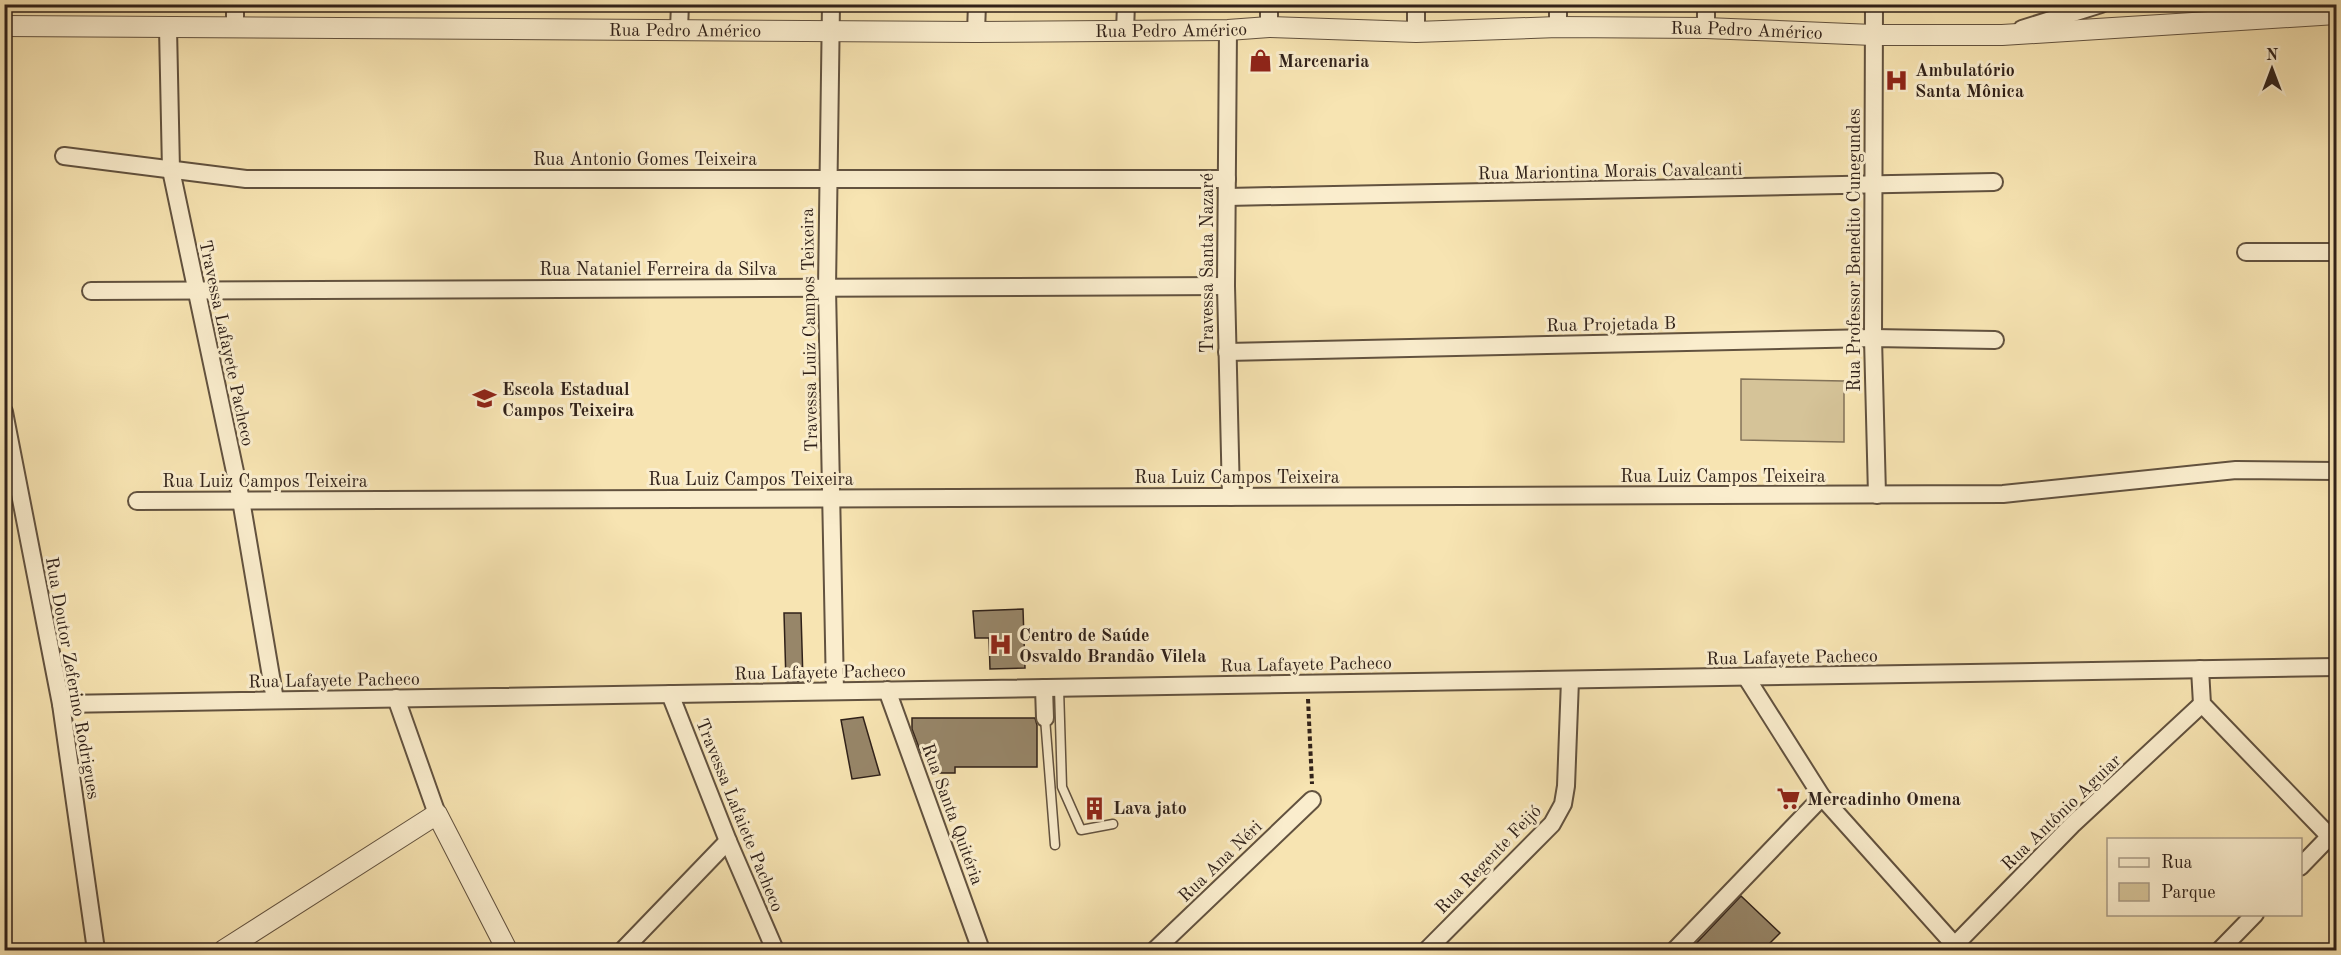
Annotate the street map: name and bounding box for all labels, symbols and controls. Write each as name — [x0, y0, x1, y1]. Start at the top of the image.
street label: Rua Pedro Américo — [1670, 20, 1823, 43]
street label: Rua Pedro Américo — [1095, 21, 1248, 41]
street label: Rua Pedro Américo — [609, 22, 761, 41]
north arrow — [2242, 39, 2302, 99]
shop icon: Marcenaria — [1247, 48, 1273, 74]
text: N — [2266, 48, 2279, 64]
place label: Marcenaria — [1278, 53, 1369, 71]
place label: Ambulatório Santa Mônica — [1915, 62, 2024, 101]
hospital icon: Ambulatório Santa Mônica — [1884, 67, 1910, 93]
street label: Rua Professor Benedito Cunegundes — [1846, 108, 1864, 392]
street label: Rua Antonio Gomes Teixeira — [533, 151, 757, 169]
street label: Rua Mariontina Morais Cavalcanti — [1477, 161, 1743, 183]
street label: Travessa Santa Nazaré — [1199, 173, 1217, 353]
street label: Travessa Luiz Campos Teixeira — [799, 208, 821, 452]
street label: Travessa Lafayete Pacheco — [195, 239, 257, 448]
street label: Rua Nataniel Ferreira da Silva — [539, 261, 777, 279]
street label: Rua Projetada B — [1546, 315, 1676, 335]
place label: Escola Estadual Campos Teixeira — [502, 381, 634, 420]
school or university icon: Escola Estadual Campos Teixeira — [471, 386, 497, 412]
street label: Rua Luiz Campos Teixeira — [1620, 468, 1826, 486]
street label: Rua Luiz Campos Teixeira — [1134, 469, 1340, 487]
street label: Rua Luiz Campos Teixeira — [648, 471, 854, 489]
street label: Rua Luiz Campos Teixeira — [162, 473, 368, 491]
street label: Rua Doutor Zeferino Rodrigues — [42, 556, 102, 801]
place label: Centro de Saúde Osvaldo Brandão Vilela — [1019, 627, 1206, 666]
hospital icon: Centro de Saúde Osvaldo Brandão Vilela — [988, 632, 1014, 658]
street label: Rua Lafayete Pacheco — [1706, 648, 1878, 668]
street label: Rua Lafayete Pacheco — [1220, 655, 1392, 675]
street label: Rua Lafayete Pacheco — [734, 663, 906, 683]
street label: Rua Lafayete Pacheco — [248, 671, 420, 691]
street label: Travessa Lafaiete Pacheco — [692, 716, 786, 915]
street label: Rua Santa Quitéria — [918, 741, 986, 888]
street label: Rua Antônio Aguiar — [1999, 751, 2125, 874]
supermarket icon: Mercadinho Omena — [1776, 786, 1802, 812]
place label: Mercadinho Omena — [1807, 791, 1961, 809]
building icon: Lava jato — [1082, 795, 1108, 821]
place label: Lava jato — [1113, 800, 1187, 818]
street label: Rua Regente Feijó — [1432, 802, 1545, 918]
street label: Rua Ana Néri — [1176, 818, 1266, 906]
legend — [2107, 838, 2302, 916]
text: Rua — [2161, 854, 2192, 872]
text: Parque — [2161, 884, 2216, 902]

